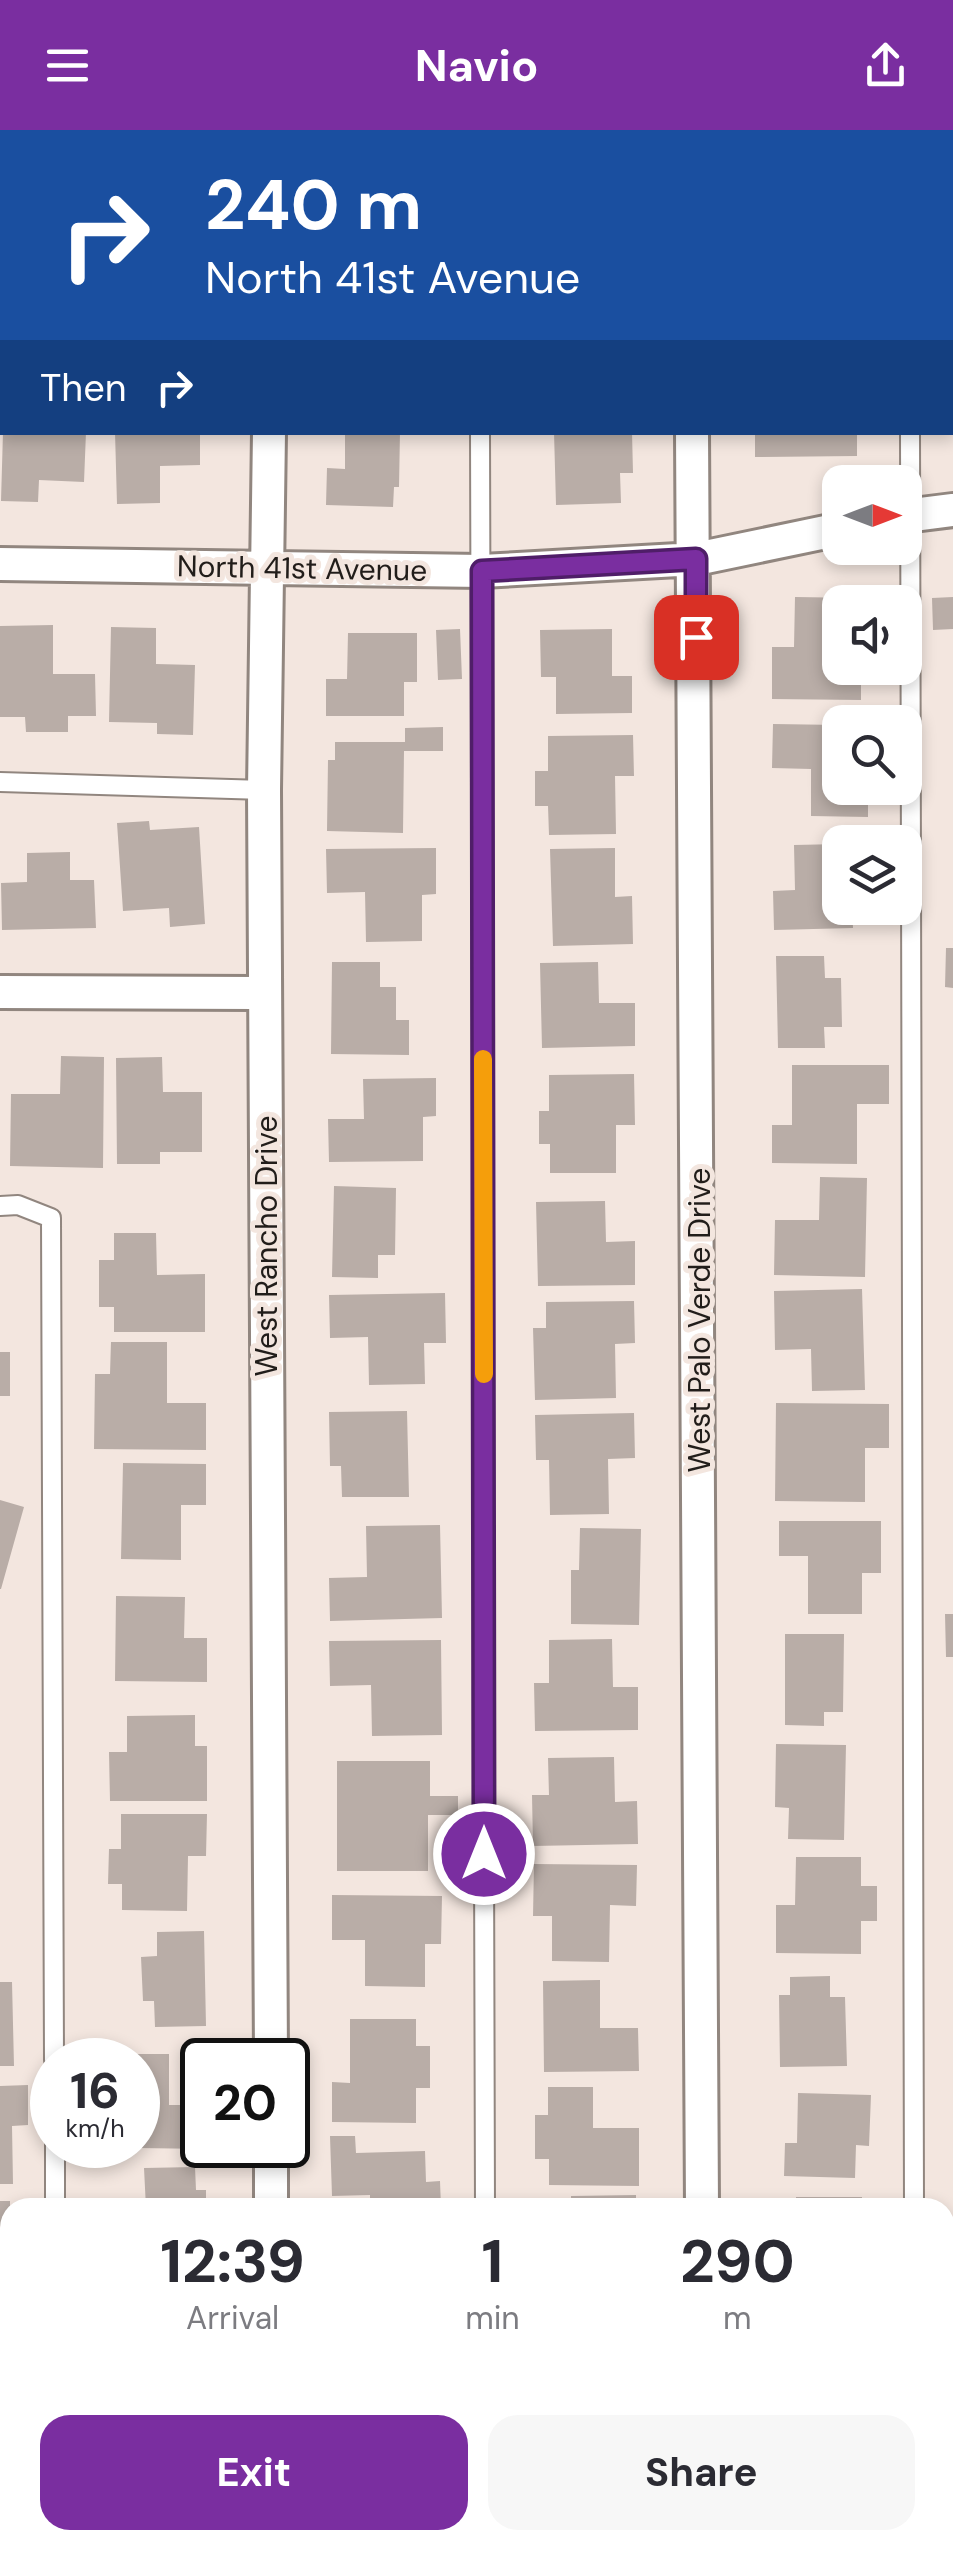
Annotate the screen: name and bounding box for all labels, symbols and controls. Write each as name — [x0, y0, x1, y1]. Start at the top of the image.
text: Navio — [415, 36, 538, 95]
icon: menu — [40, 38, 95, 93]
icon: share — [858, 38, 913, 93]
text: 240 m — [205, 160, 422, 251]
icon: right — [40, 170, 170, 300]
text: North 41st Avenue — [205, 248, 580, 307]
icon: right — [147, 360, 202, 415]
text: Then — [40, 363, 127, 413]
north arrow — [822, 465, 922, 565]
map controls — [822, 465, 922, 925]
street label: North 41st Avenue — [177, 546, 427, 590]
button: sound — [822, 585, 922, 685]
pin — [654, 595, 739, 680]
icon: arrive — [669, 610, 724, 665]
button: search — [822, 705, 922, 805]
button: layers — [822, 825, 922, 925]
street label: West Rancho Drive — [247, 1116, 286, 1376]
street label: West Palo Verde Drive — [680, 1168, 719, 1472]
position arrow — [432, 1802, 536, 1906]
speed limit sign: 20 — [180, 2038, 310, 2168]
text: 16 — [70, 2058, 120, 2124]
text: km/h — [65, 2112, 125, 2145]
text: 12:39 — [160, 2222, 305, 2301]
text: 1 — [481, 2222, 503, 2301]
text: 290 — [680, 2222, 795, 2301]
text: Arrival — [186, 2297, 279, 2339]
text: min — [465, 2297, 520, 2339]
text: m — [723, 2297, 752, 2339]
button: Exit — [40, 2415, 468, 2530]
button: Share — [488, 2415, 915, 2530]

